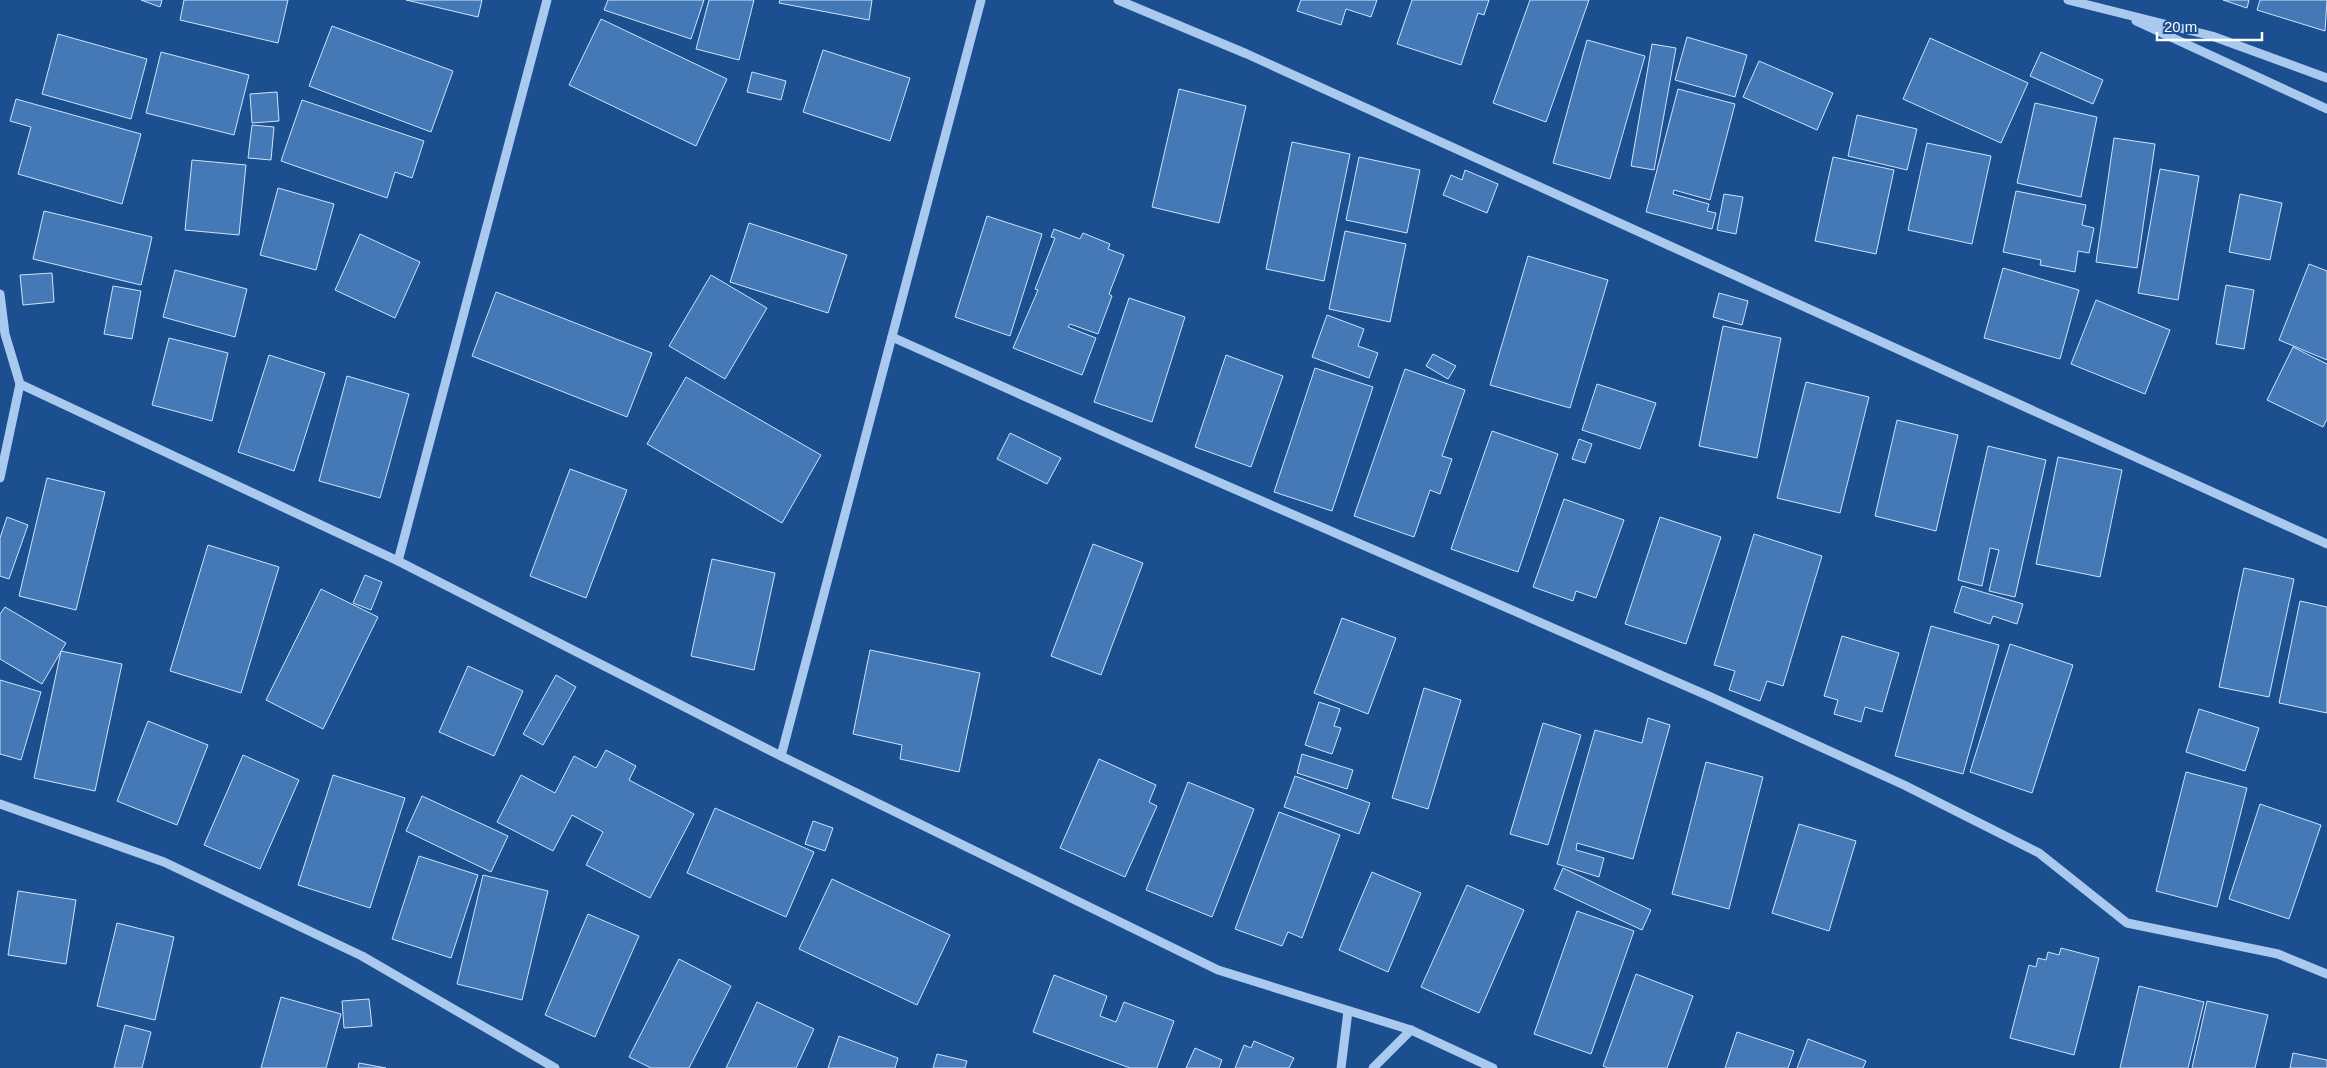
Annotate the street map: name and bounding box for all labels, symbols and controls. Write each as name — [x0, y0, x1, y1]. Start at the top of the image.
scale bar — [2157, 10, 2262, 42]
text: 20 m — [2164, 18, 2197, 35]

